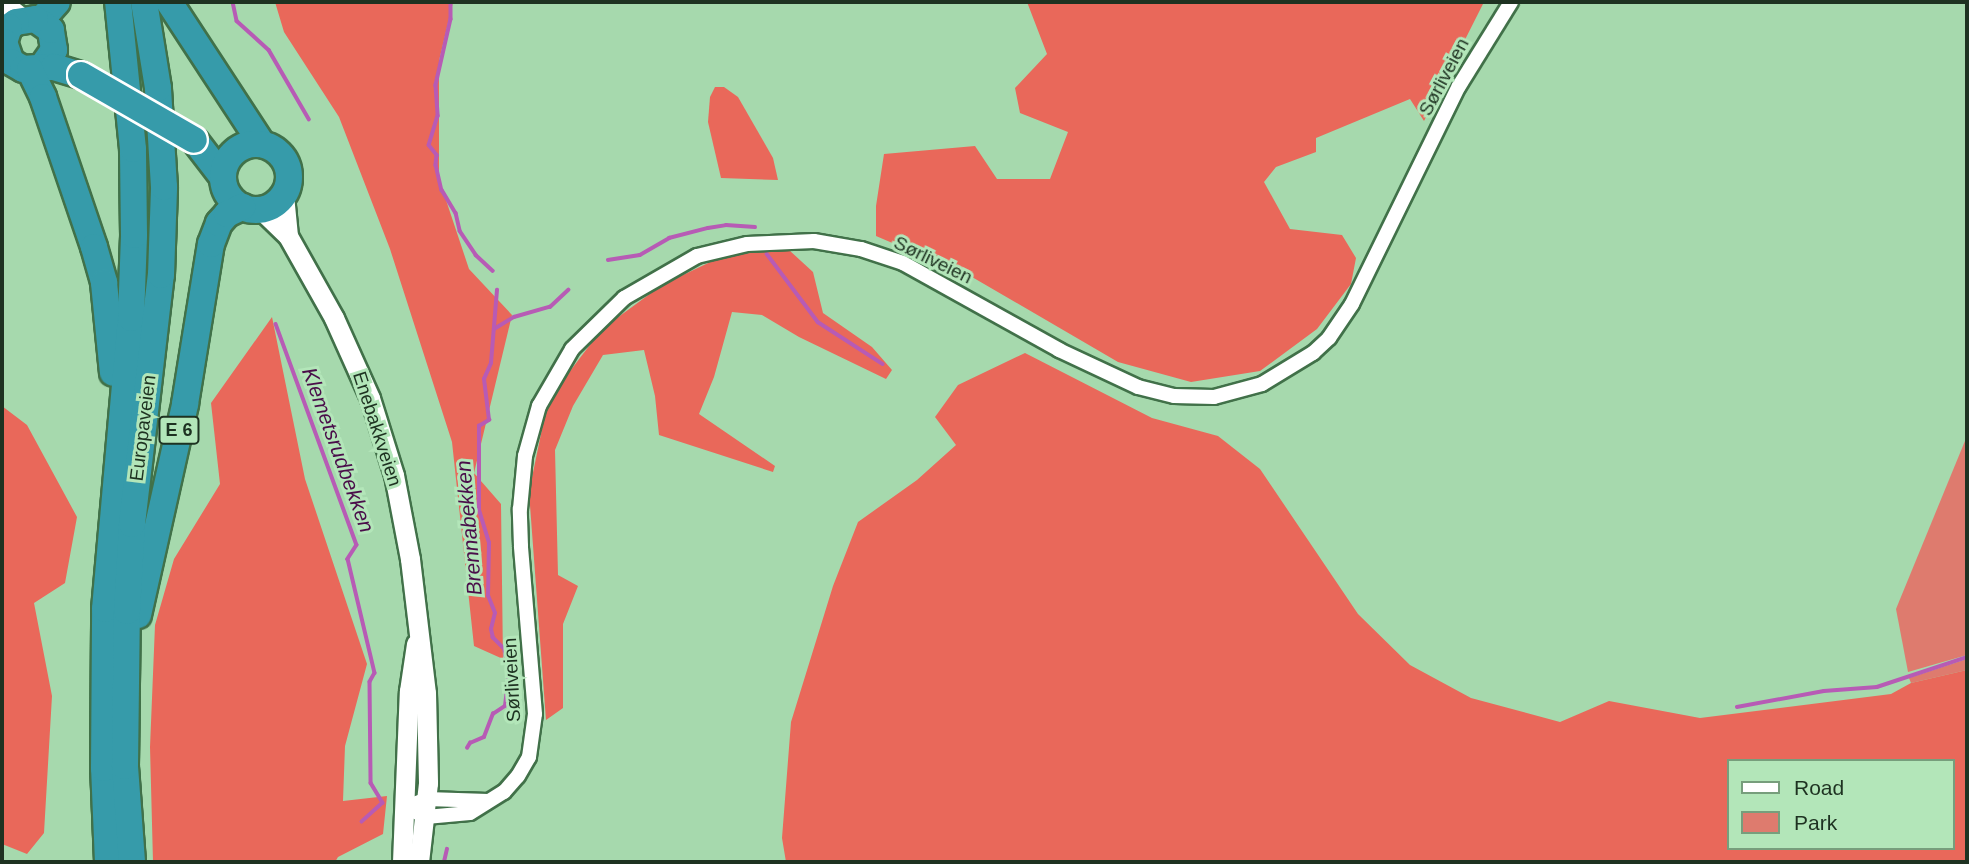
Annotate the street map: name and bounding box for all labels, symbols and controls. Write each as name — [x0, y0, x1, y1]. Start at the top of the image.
street label: Sørliveien — [1414, 34, 1474, 120]
street label: Sørliveien — [890, 231, 976, 289]
water label: Klemetsrudbekken — [296, 364, 380, 536]
street label: Enebakkveien — [348, 369, 406, 489]
street label: Europaveien — [125, 374, 161, 482]
road number: E 6 — [158, 416, 200, 444]
water label: Brennabekken — [451, 459, 487, 597]
street label: Sørliveien — [498, 637, 526, 723]
legend — [1728, 759, 1955, 850]
text: Road — [1794, 776, 1844, 799]
text: Park — [1794, 811, 1837, 834]

